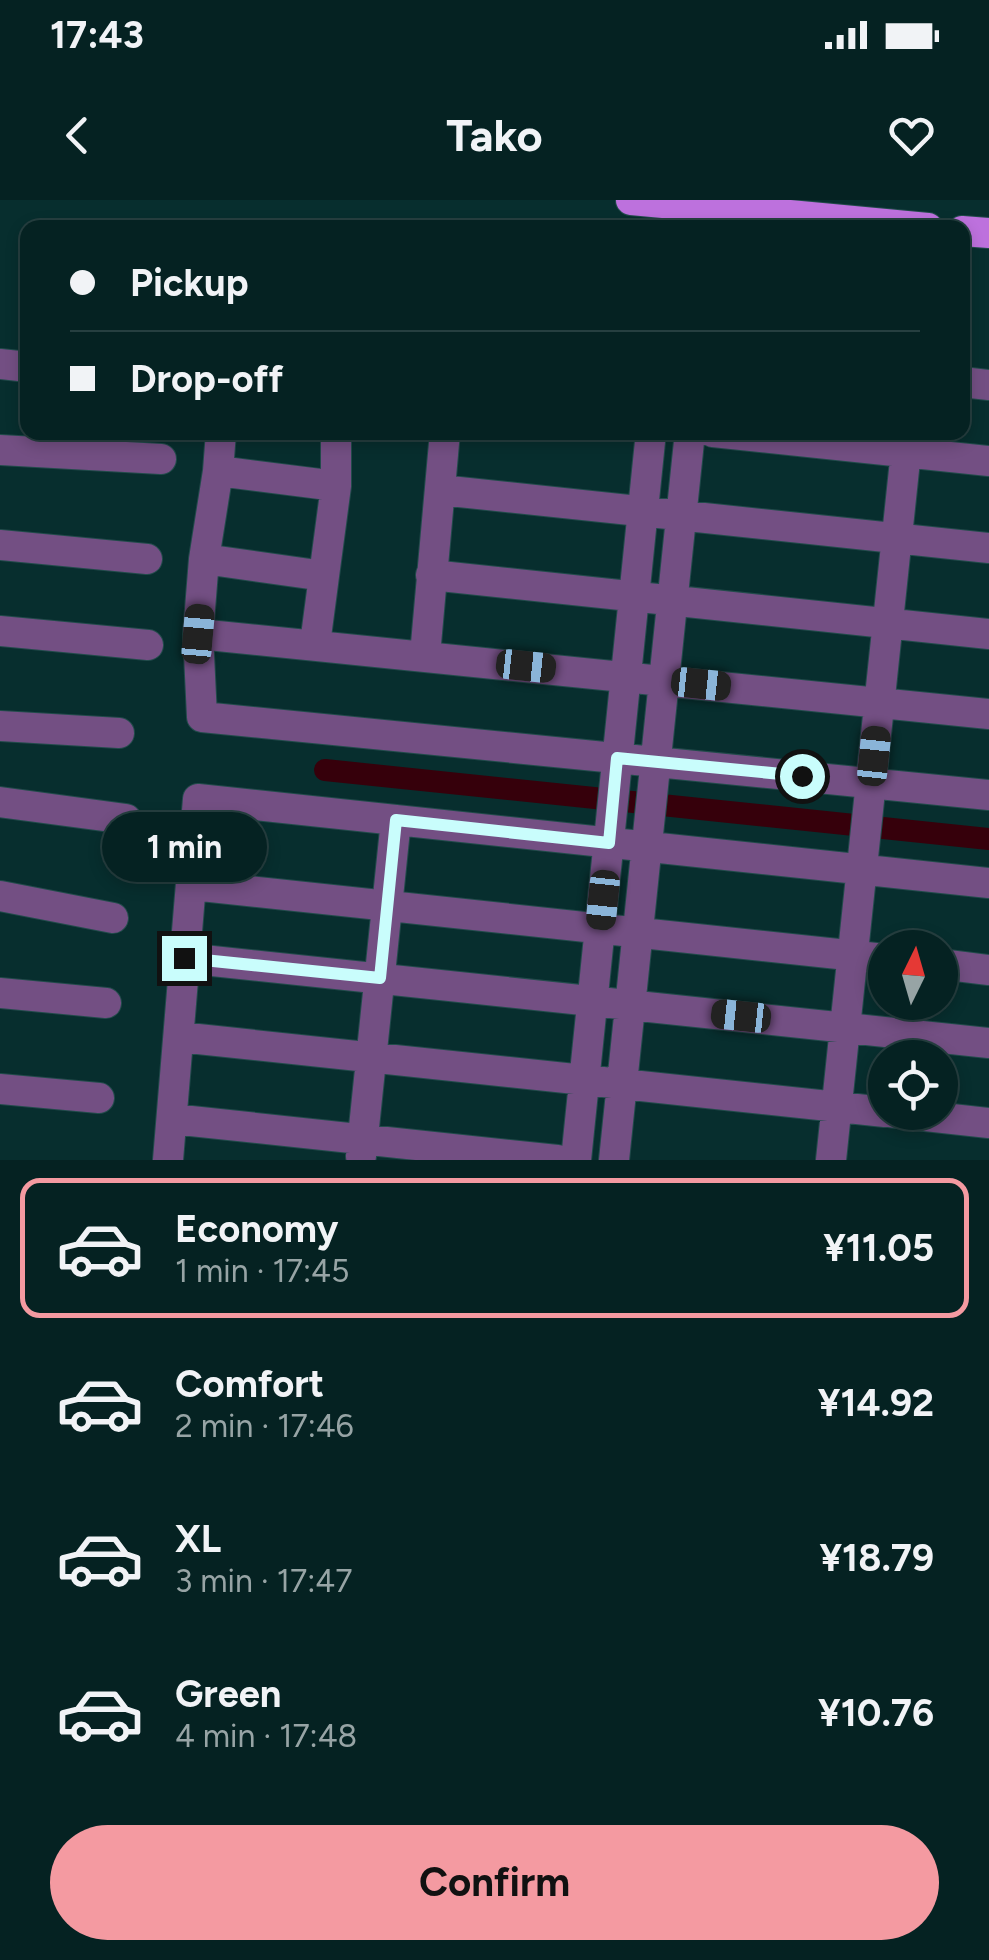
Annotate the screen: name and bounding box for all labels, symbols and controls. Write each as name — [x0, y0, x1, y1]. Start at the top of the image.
text: 17:43 — [50, 12, 144, 58]
icon: back — [50, 108, 105, 163]
text: Tako — [446, 108, 543, 162]
icon: heart — [884, 108, 939, 163]
text: Pickup — [130, 260, 248, 306]
text: Drop-off — [130, 356, 283, 402]
car — [180, 603, 216, 665]
car — [495, 648, 557, 684]
car — [670, 666, 732, 702]
car — [856, 725, 892, 787]
route start — [780, 754, 825, 799]
callout: 1 min — [101, 813, 266, 883]
text: 1 min — [147, 828, 222, 866]
car — [585, 869, 621, 931]
north arrow — [868, 930, 958, 1020]
map controls — [868, 930, 958, 1130]
route end — [162, 936, 207, 981]
car — [710, 998, 772, 1034]
button: locate — [868, 1040, 958, 1130]
icon: car — [55, 1203, 145, 1293]
text: Economy — [175, 1206, 338, 1252]
text: ¥11.05 — [823, 1225, 934, 1271]
text: 1 min · 17:45 — [175, 1252, 349, 1290]
icon: car — [55, 1358, 145, 1448]
text: Comfort — [175, 1361, 324, 1407]
text: ¥14.92 — [818, 1380, 934, 1426]
text: 2 min · 17:46 — [175, 1407, 354, 1445]
icon: car — [55, 1513, 145, 1603]
text: XL — [175, 1516, 221, 1562]
text: ¥18.79 — [819, 1535, 934, 1581]
text: 3 min · 17:47 — [175, 1562, 352, 1600]
icon: car — [55, 1668, 145, 1758]
text: Green — [175, 1671, 281, 1717]
text: ¥10.76 — [818, 1690, 934, 1736]
text: 4 min · 17:48 — [175, 1717, 357, 1755]
button: Confirm — [50, 1825, 939, 1940]

